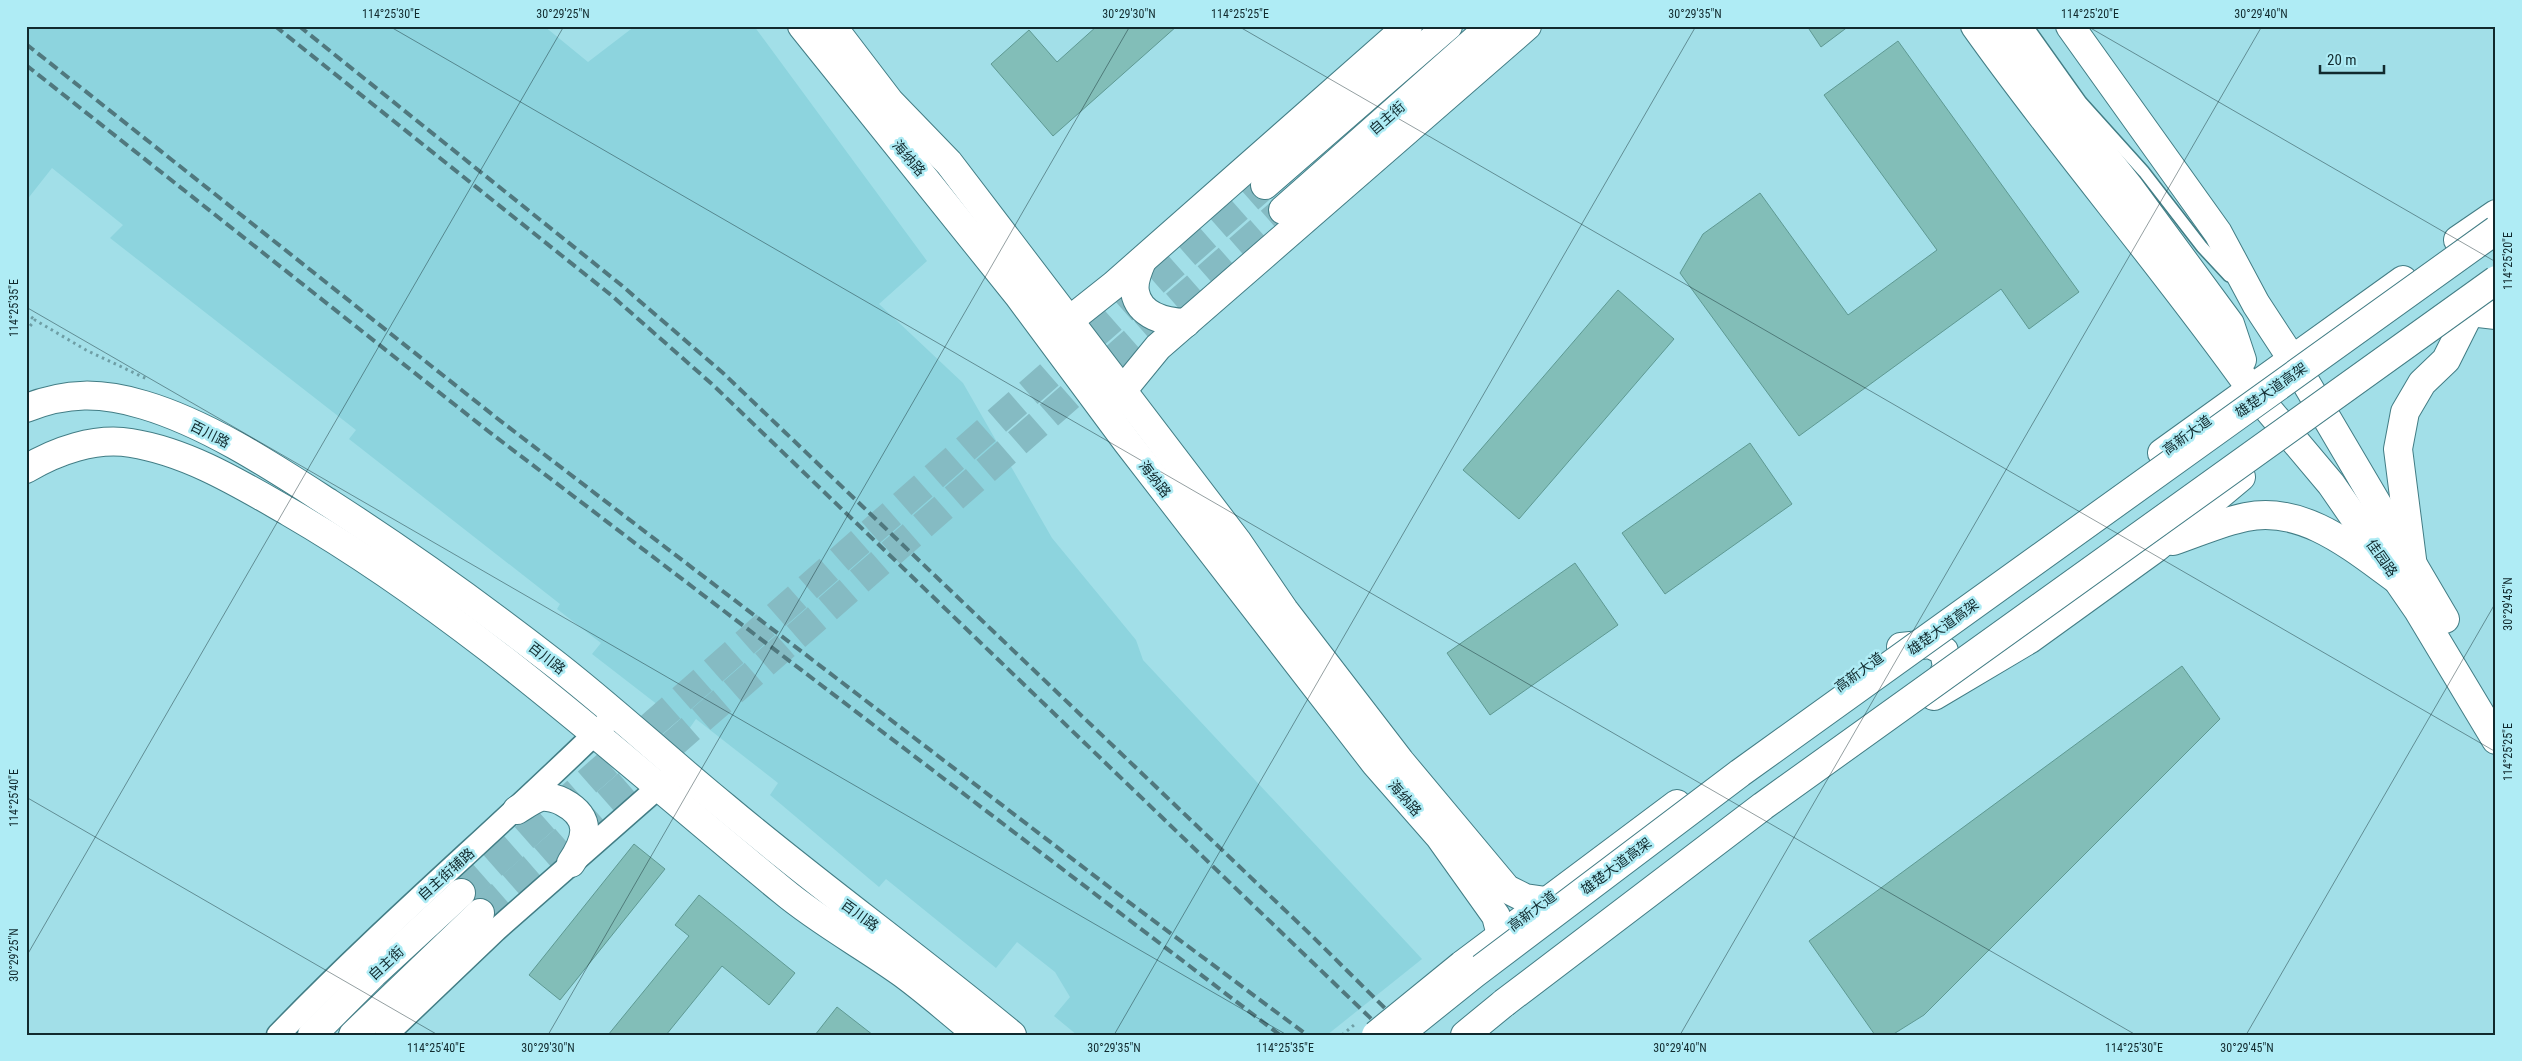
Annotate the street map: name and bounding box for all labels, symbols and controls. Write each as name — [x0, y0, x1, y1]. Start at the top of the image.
text: 114°25'30"E — [362, 7, 420, 21]
text: 30°29'25"N — [536, 7, 590, 21]
text: 30°29'30"N — [1102, 7, 1156, 21]
text: 114°25'25"E — [1211, 7, 1269, 21]
text: 30°29'35"N — [1668, 7, 1722, 21]
text: 114°25'20"E — [2061, 7, 2119, 21]
text: 30°29'40"N — [2234, 7, 2288, 21]
scale bar — [2320, 42, 2383, 74]
text: 20 m — [2327, 51, 2357, 69]
street label: 自主街 — [1366, 98, 1408, 138]
street label: 海纳路 — [889, 137, 929, 179]
text: 114°25'20"E — [2501, 232, 2515, 290]
text: 114°25'35"E — [7, 279, 21, 337]
street label: 雄楚大道高架 — [2232, 359, 2310, 421]
street label: 高新大道 — [2160, 412, 2214, 458]
street label: 百川路 — [188, 417, 232, 451]
street label: 海纳路 — [1136, 458, 1174, 500]
street label: 佳园路 — [2363, 536, 2401, 580]
text: 30°29'45"N — [2501, 577, 2515, 631]
street label: 雄楚大道高架 — [1904, 596, 1982, 658]
street label: 百川路 — [526, 639, 568, 677]
street label: 高新大道 — [1832, 649, 1886, 695]
text: 114°25'25"E — [2501, 723, 2515, 781]
text: 114°25'40"E — [7, 769, 21, 827]
street label: 海纳路 — [1385, 777, 1425, 819]
street label: 雄楚大道高架 — [1578, 834, 1654, 898]
street label: 自主街辅路 — [415, 845, 477, 903]
street label: 高新大道 — [1505, 888, 1559, 934]
street label: 百川路 — [838, 896, 882, 934]
text: 30°29'25"N — [7, 928, 21, 982]
street label: 自主街 — [365, 943, 407, 983]
text: 114°25'40"E — [407, 1041, 465, 1055]
text: 30°29'30"N — [521, 1041, 575, 1055]
text: 30°29'35"N — [1087, 1041, 1141, 1055]
text: 114°25'35"E — [1256, 1041, 1314, 1055]
text: 30°29'40"N — [1653, 1041, 1707, 1055]
text: 114°25'30"E — [2105, 1041, 2163, 1055]
text: 30°29'45"N — [2220, 1041, 2274, 1055]

